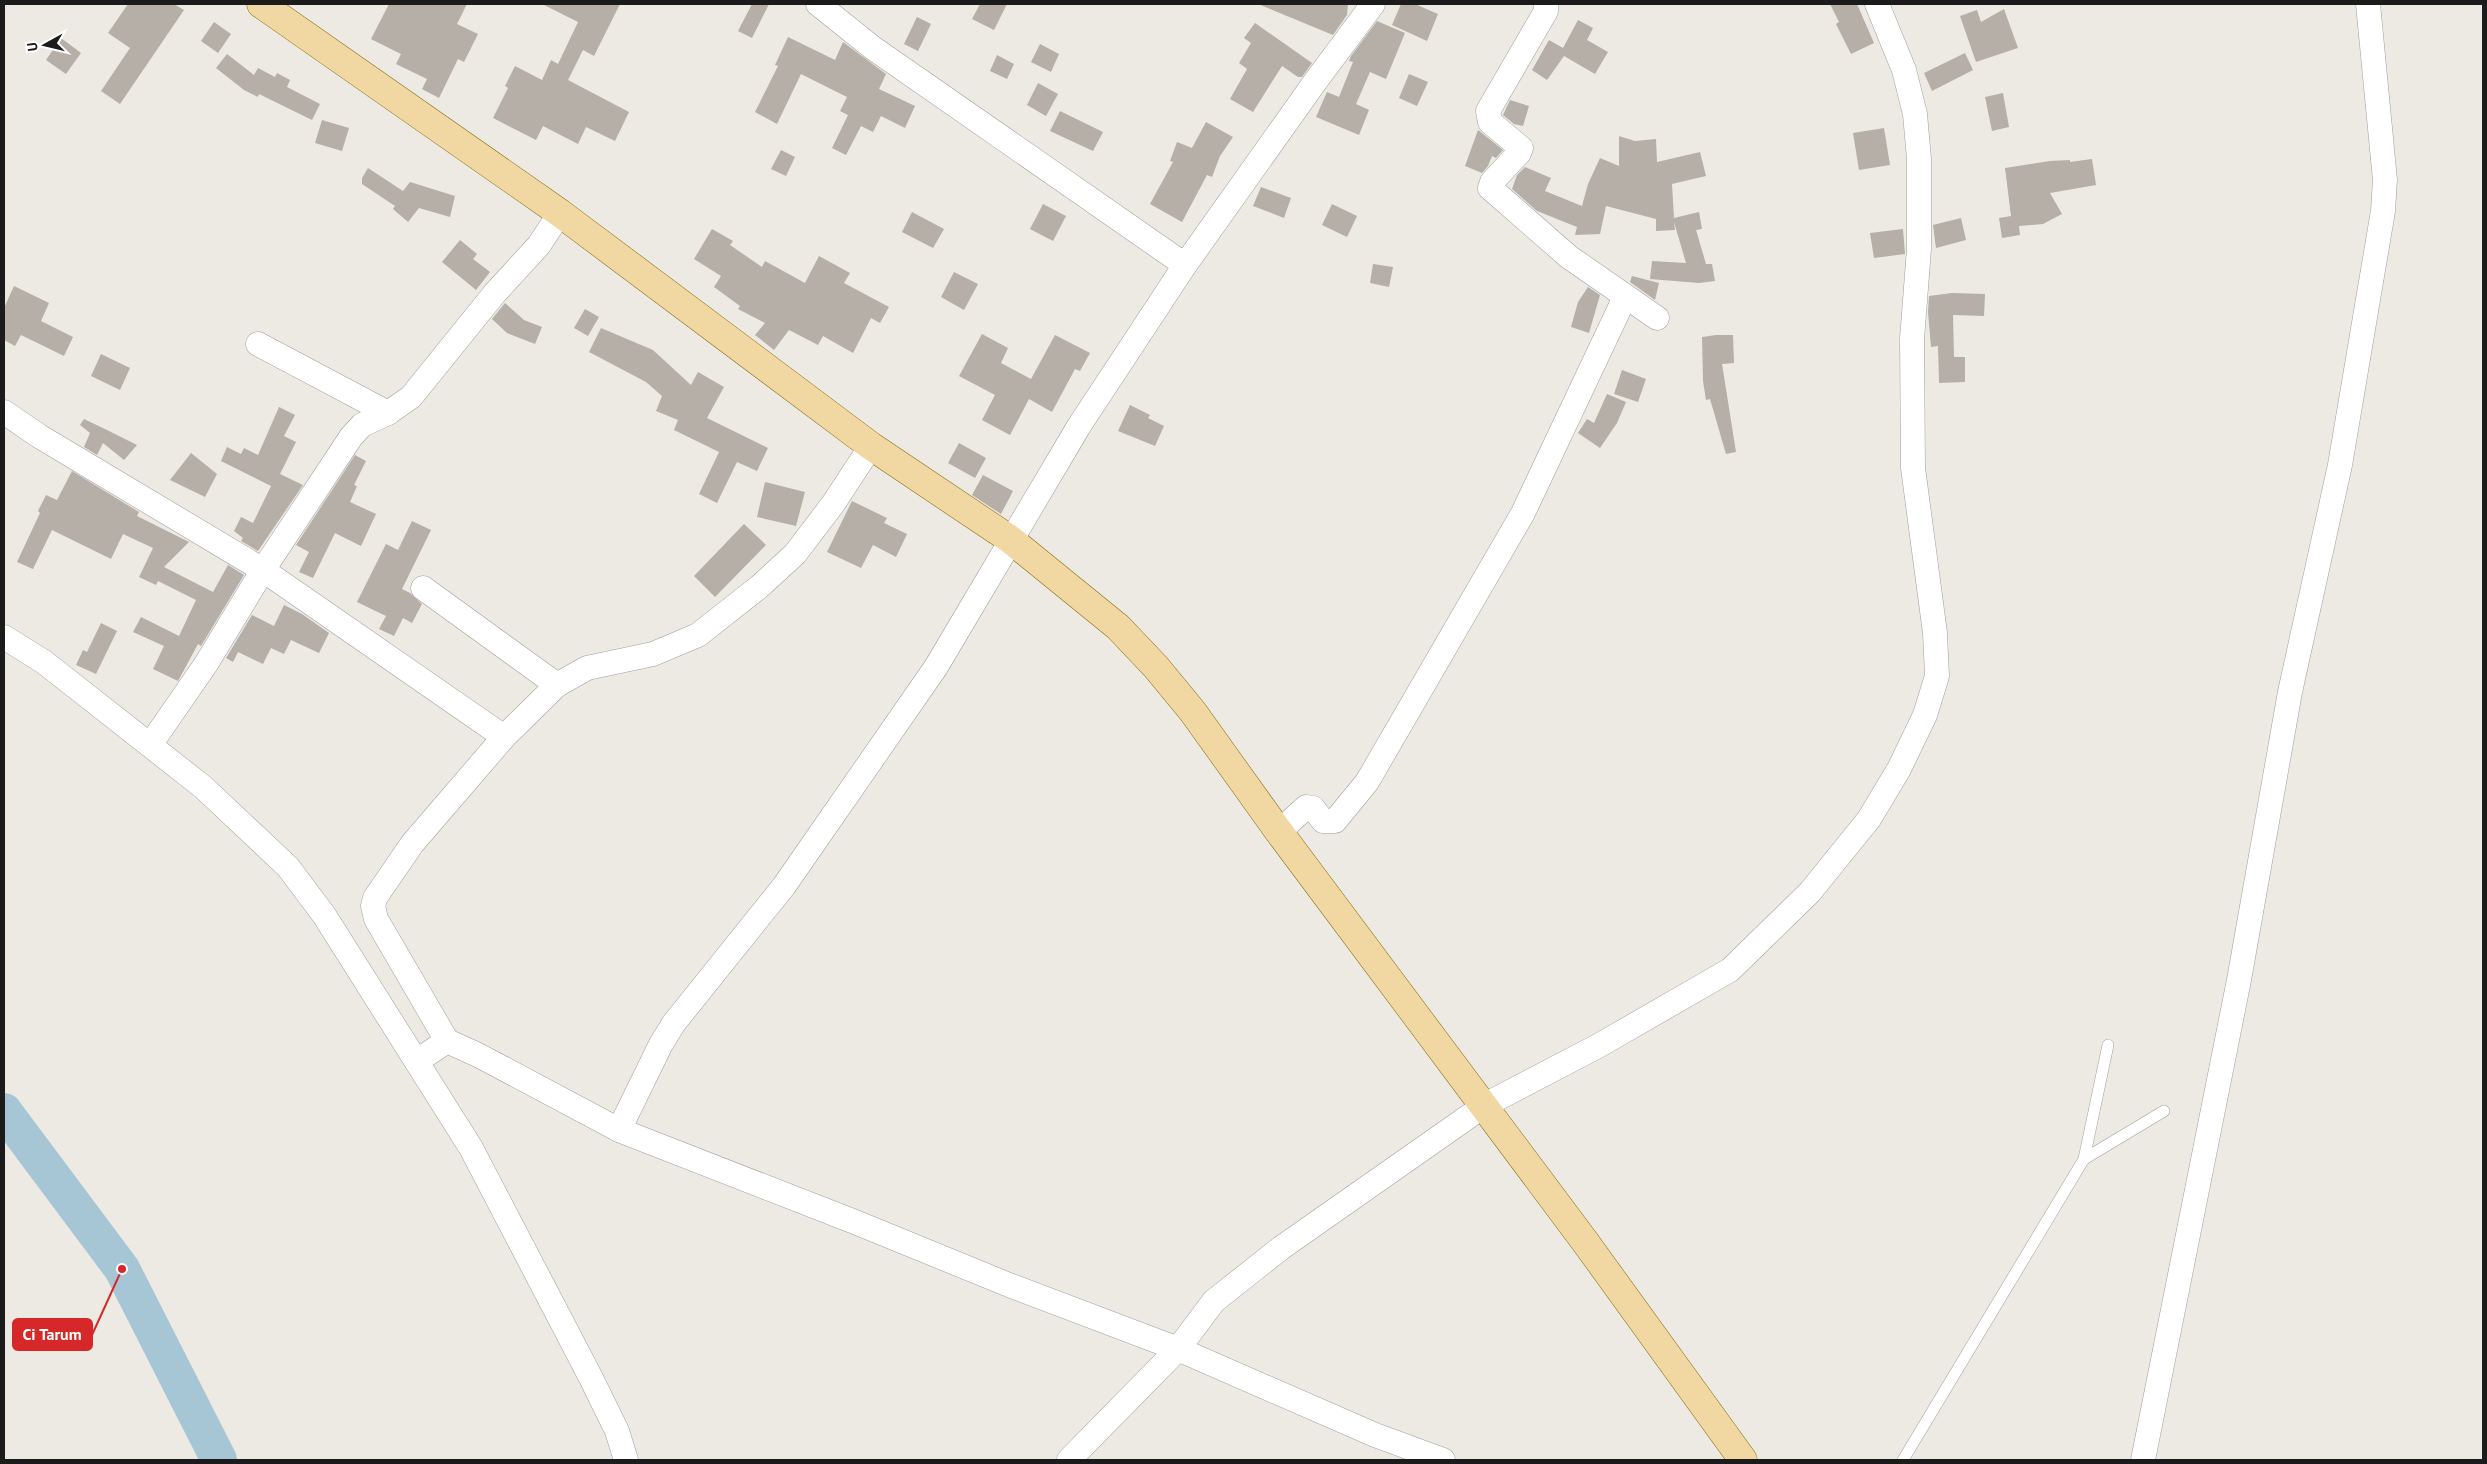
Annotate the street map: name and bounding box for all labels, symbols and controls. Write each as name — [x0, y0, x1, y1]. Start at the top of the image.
north arrow — [20, 20, 70, 70]
text: U — [23, 41, 42, 52]
callout: Ci Tarum — [13, 1319, 92, 1350]
text: Ci Tarum — [22, 1324, 82, 1344]

